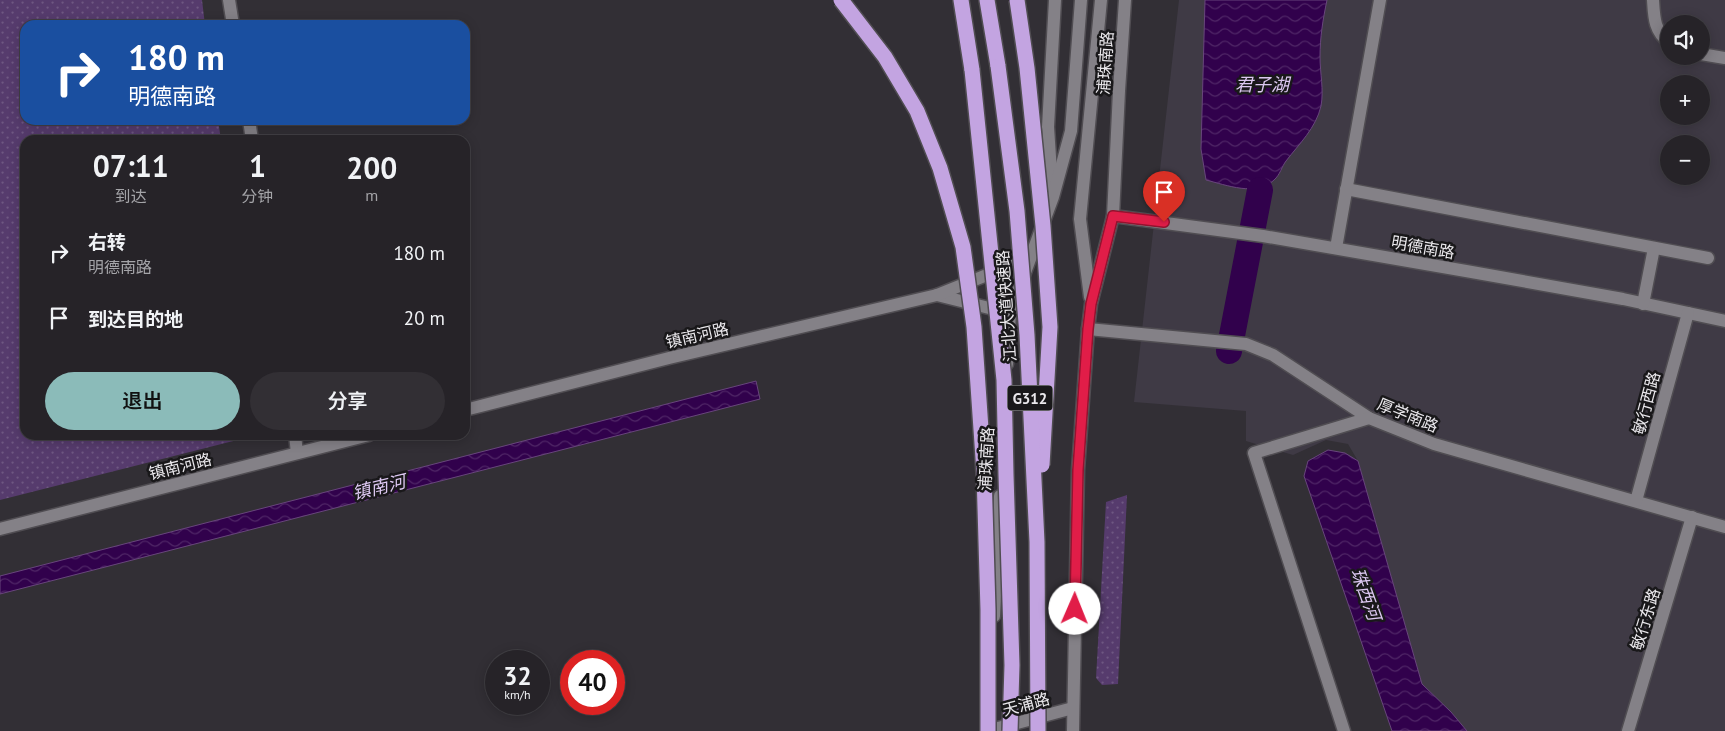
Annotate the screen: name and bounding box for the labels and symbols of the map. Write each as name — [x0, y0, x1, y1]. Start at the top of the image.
street label: 浦珠南路 — [1093, 30, 1117, 96]
water label: 君子湖 — [1235, 73, 1292, 96]
pin — [1143, 171, 1185, 222]
street label: 明德南路 — [1390, 232, 1456, 262]
street label: 江北大道快速路 — [992, 249, 1020, 363]
street label: 镇南河路 — [664, 318, 730, 352]
street label: 敏行西路 — [1628, 369, 1664, 437]
road number: G312 — [1008, 386, 1052, 410]
street label: 厚学南路 — [1375, 394, 1441, 436]
street label: 浦珠南路 — [974, 427, 998, 491]
street label: 镇南河路 — [147, 449, 213, 483]
water label: 镇南河 — [350, 469, 411, 505]
water label: 珠西河 — [1346, 565, 1387, 626]
position arrow — [1048, 582, 1100, 634]
street label: 敏行东路 — [1626, 585, 1664, 653]
speed limit sign: 40 — [560, 650, 625, 715]
street label: 天浦路 — [1000, 688, 1052, 720]

